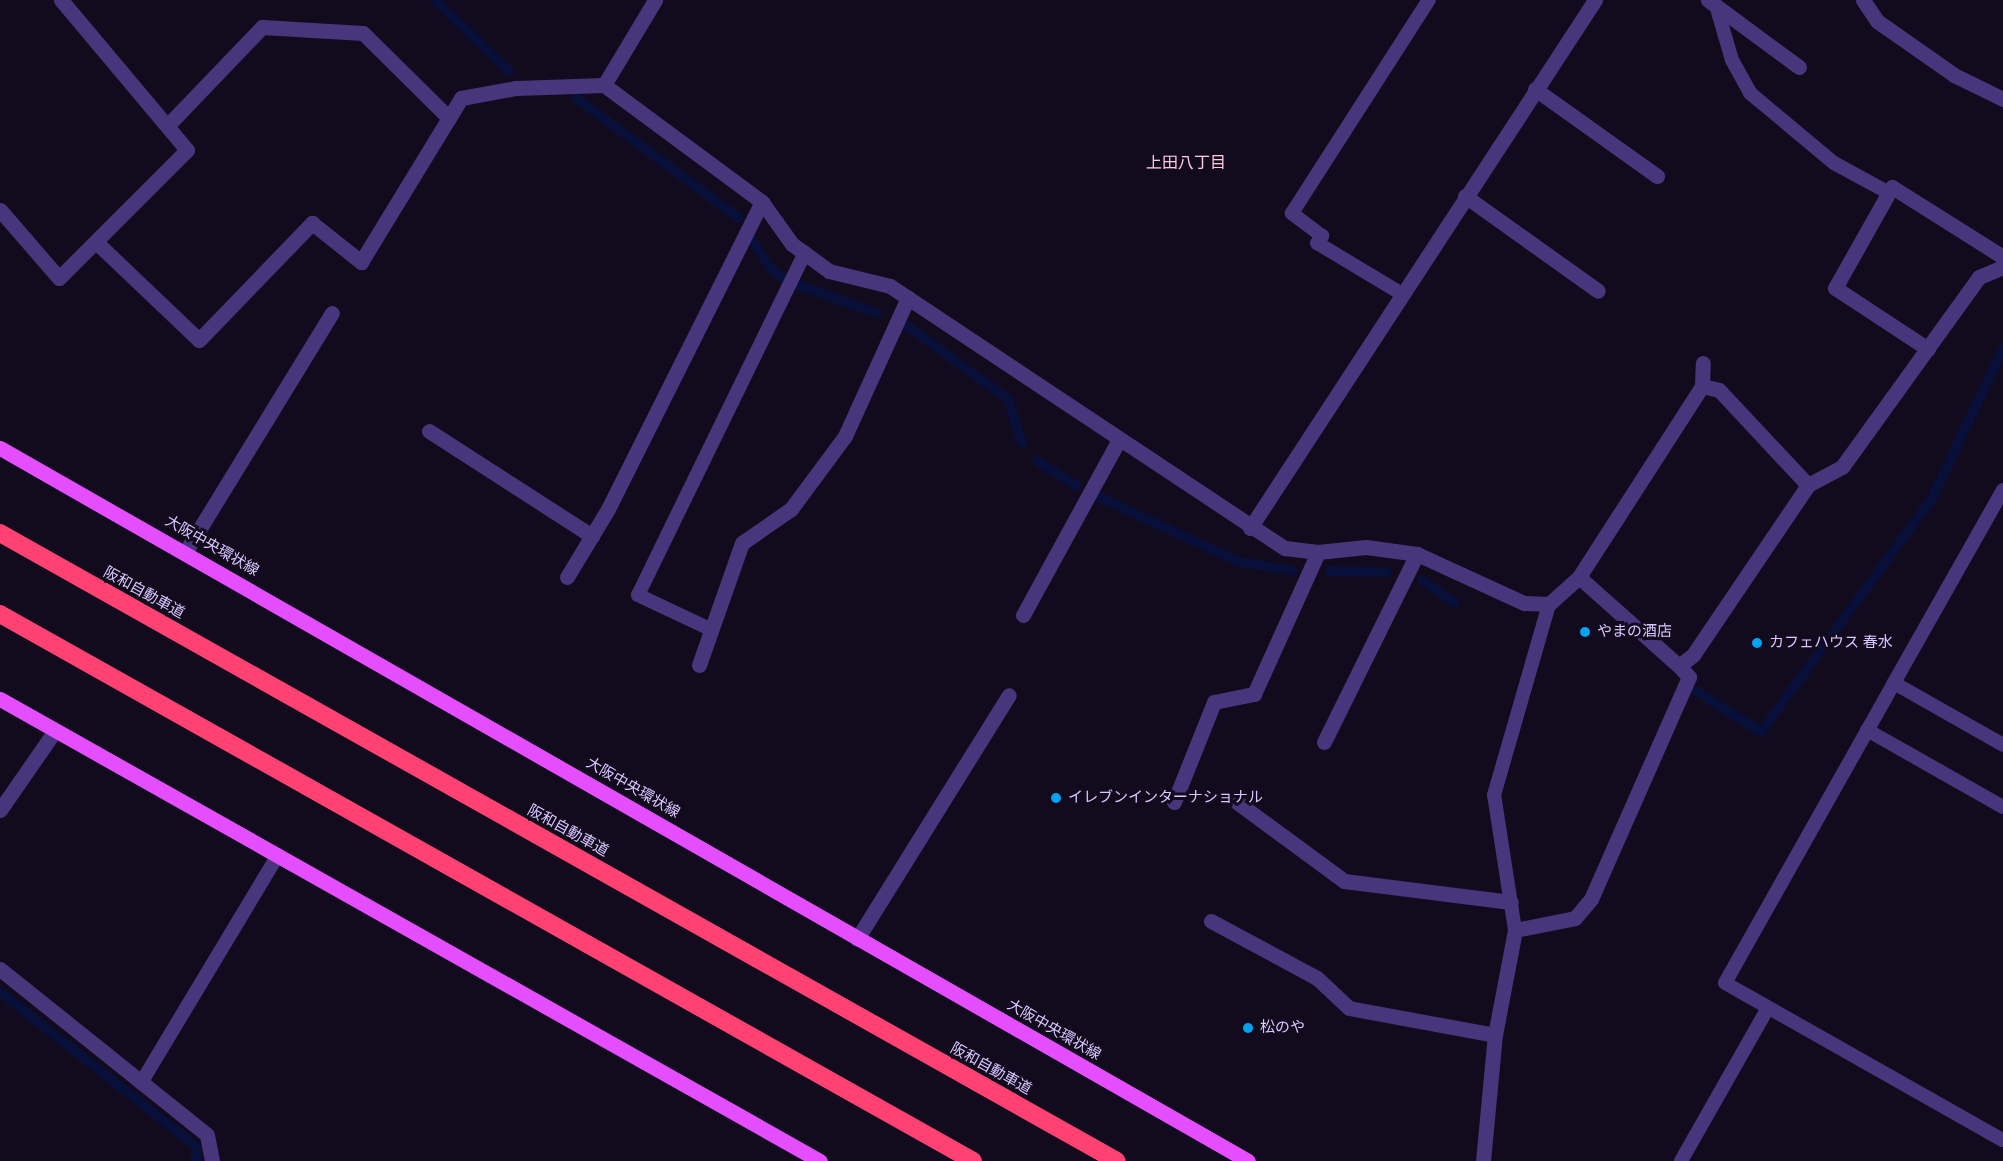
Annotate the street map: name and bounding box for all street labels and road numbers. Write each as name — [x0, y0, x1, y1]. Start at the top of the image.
street label: 大阪中央環状線 — [162, 512, 262, 580]
street label: 阪和自動車道 — [100, 563, 188, 623]
street label: 大阪中央環状線 — [583, 754, 683, 822]
street label: 阪和自動車道 — [524, 801, 612, 861]
street label: 大阪中央環状線 — [1004, 996, 1104, 1064]
street label: 阪和自動車道 — [947, 1039, 1035, 1099]

